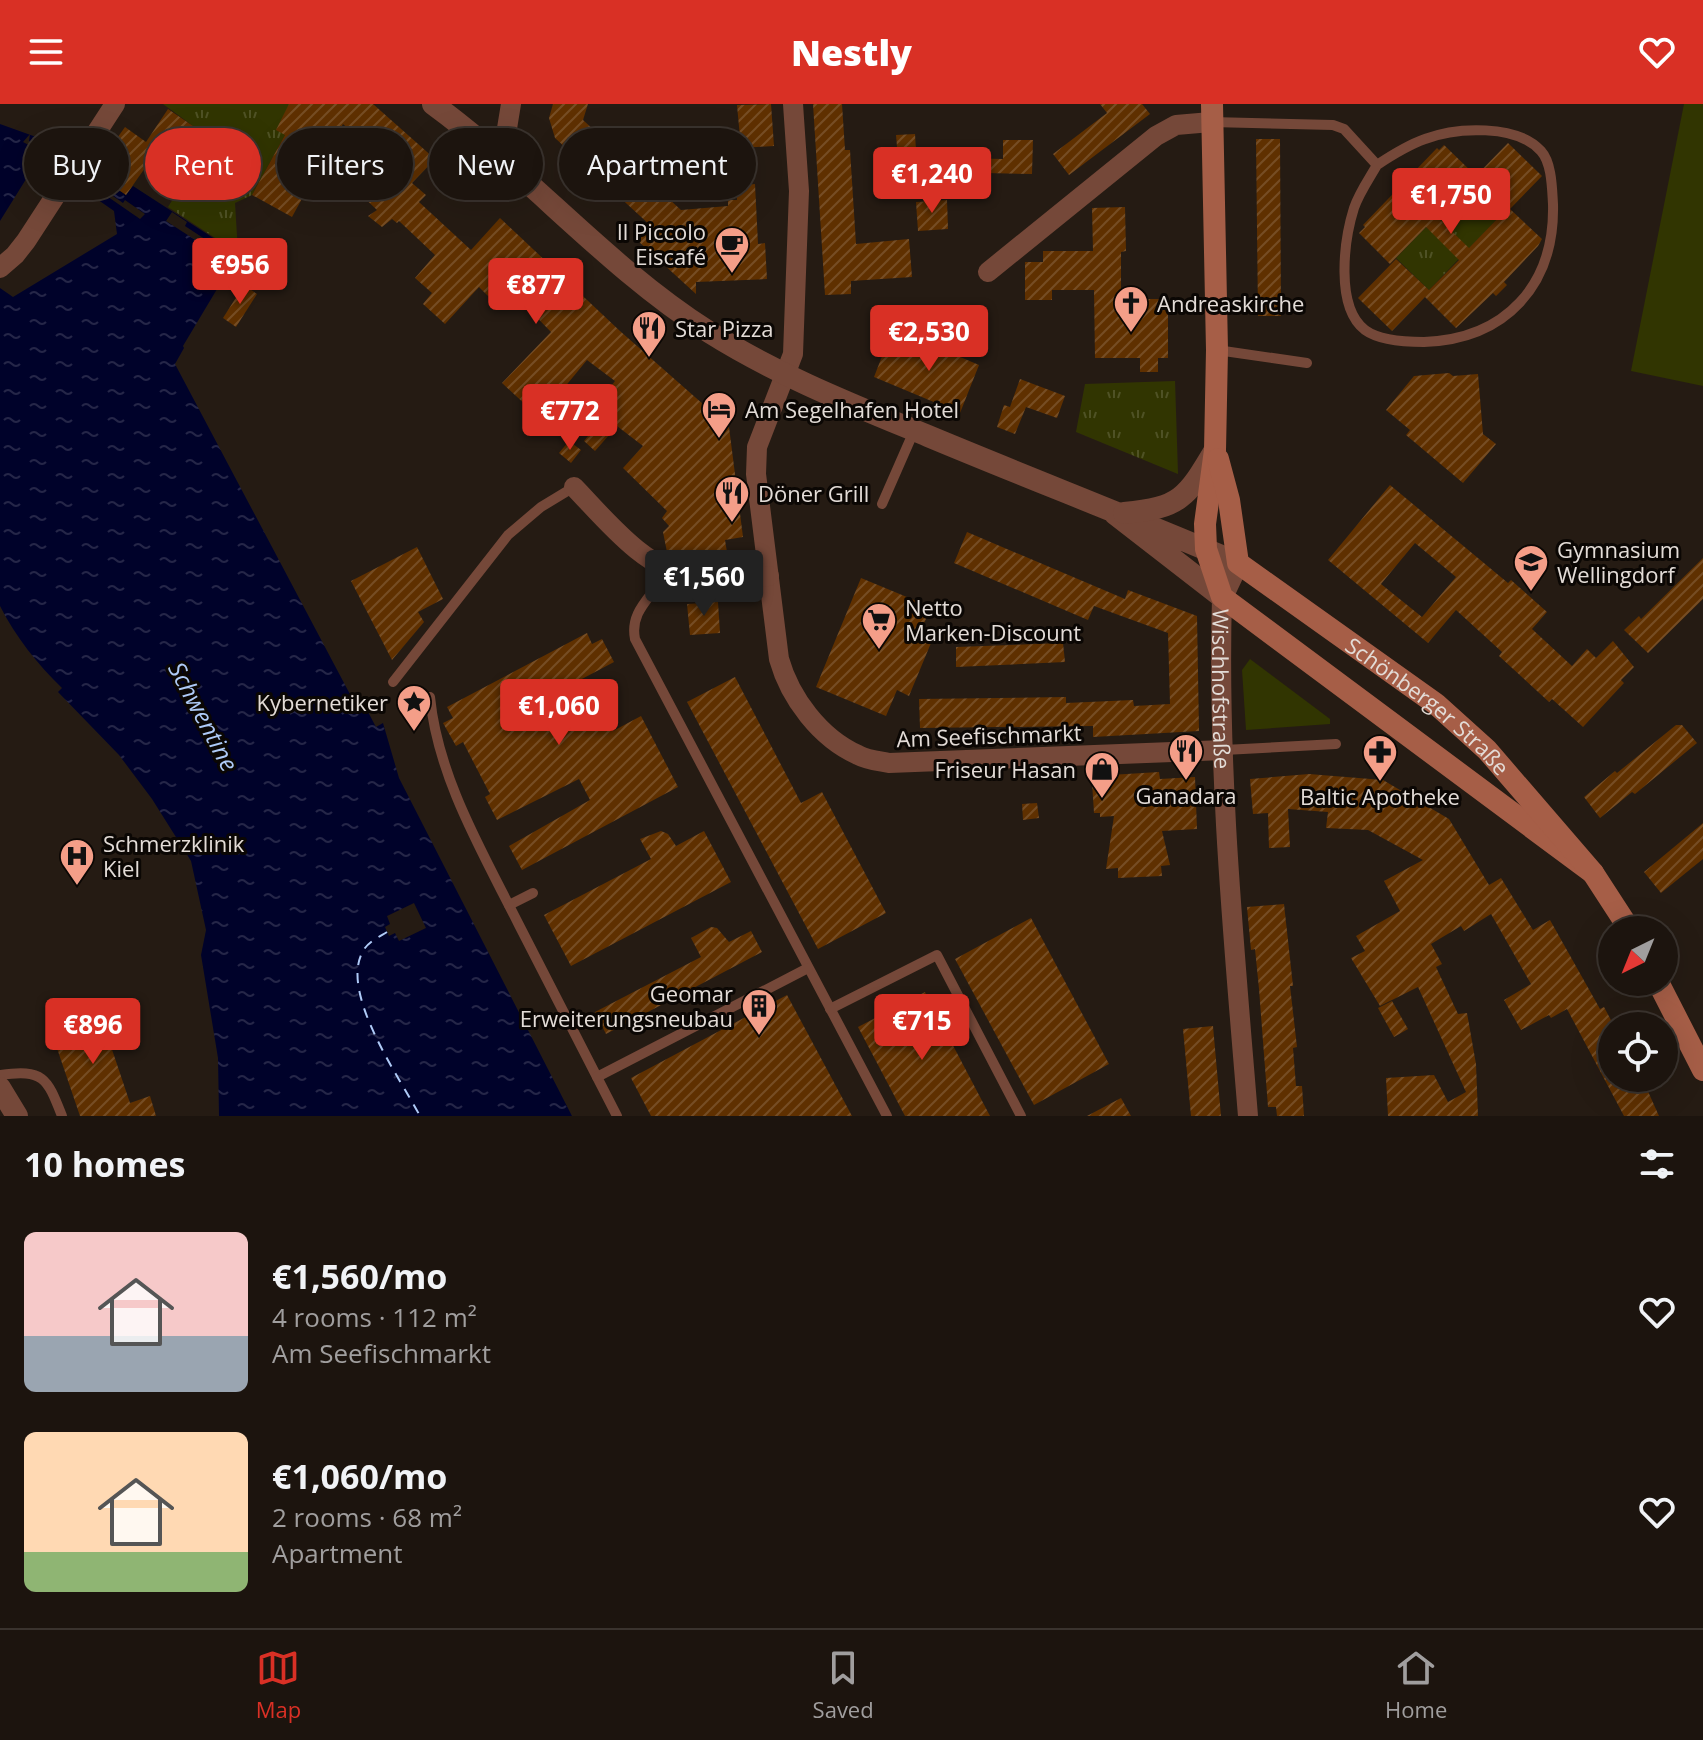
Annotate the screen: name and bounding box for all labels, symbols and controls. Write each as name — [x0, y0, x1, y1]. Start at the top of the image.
text: Nestly — [791, 28, 912, 77]
icon: menu — [24, 30, 68, 74]
icon: heart — [1635, 30, 1679, 74]
chip: Buy — [24, 128, 129, 200]
chip: Rent — [145, 128, 261, 200]
chip: Filters — [277, 128, 413, 200]
chip: New — [429, 128, 543, 200]
chip: Apartment — [559, 128, 756, 200]
pin: €1,240 — [867, 147, 997, 215]
text: €1,240 — [891, 155, 973, 191]
pin: €1,750 — [1386, 168, 1516, 236]
text: €1,750 — [1410, 176, 1492, 212]
place label: Il Piccolo Eiscafé — [617, 216, 706, 271]
cafe icon: Il Piccolo Eiscafé — [713, 225, 751, 275]
pin: €956 — [193, 238, 287, 306]
text: €956 — [210, 246, 270, 282]
pin: €877 — [489, 258, 583, 326]
text: €877 — [506, 266, 566, 302]
church icon: Andreaskirche — [1112, 284, 1150, 334]
place label: Andreaskirche — [1157, 288, 1304, 318]
pin: €2,530 — [864, 305, 994, 373]
restaurant icon: Star Pizza — [630, 309, 668, 359]
place label: Star Pizza — [675, 313, 773, 343]
text: €2,530 — [888, 313, 970, 349]
pin: €772 — [523, 384, 617, 452]
hotel icon: Am Segelhafen Hotel — [700, 390, 738, 440]
text: €772 — [540, 392, 600, 428]
place label: Am Segelhafen Hotel — [745, 394, 959, 424]
restaurant icon: Döner Grill — [713, 474, 751, 524]
place label: Döner Grill — [758, 478, 869, 508]
place label: Gymnasium Wellingdorf — [1557, 534, 1680, 589]
school or university icon: Gymnasium Wellingdorf — [1512, 543, 1550, 593]
pin: €1,560 — [639, 550, 769, 618]
text: €1,560 — [663, 558, 745, 594]
place label: Netto Marken-Discount — [905, 592, 1081, 647]
supermarket icon: Netto Marken-Discount — [860, 601, 898, 651]
street label: Wischhofstraße — [1206, 609, 1238, 770]
street label: Schönberger Straße — [1340, 630, 1517, 781]
water label: Schwentine — [161, 655, 247, 777]
pin: €1,060 — [494, 679, 624, 747]
place icon: Kybernetiker — [395, 683, 433, 733]
place label: Kybernetiker — [257, 687, 388, 717]
text: €1,060 — [518, 687, 600, 723]
street label: Am Seefischmarkt — [896, 717, 1082, 753]
restaurant icon: Ganadara — [1167, 732, 1205, 782]
pharmacy icon: Baltic Apotheke — [1361, 733, 1399, 783]
shop icon: Friseur Hasan — [1083, 750, 1121, 800]
place label: Friseur Hasan — [934, 754, 1076, 784]
place label: Ganadara — [1136, 780, 1236, 810]
place label: Baltic Apotheke — [1300, 781, 1460, 811]
place label: Schmerzklinik Kiel — [103, 828, 245, 883]
hospital icon: Schmerzklinik Kiel — [58, 837, 96, 887]
north arrow — [1598, 916, 1678, 996]
map controls — [1598, 916, 1678, 1092]
place label: Geomar Erweiterungsneubau — [520, 978, 733, 1033]
building icon: Geomar Erweiterungsneubau — [740, 987, 778, 1037]
pin: €715 — [875, 994, 969, 1062]
pin: €896 — [46, 998, 140, 1066]
text: €715 — [892, 1002, 952, 1038]
text: €896 — [63, 1006, 123, 1042]
button: locate — [1598, 1012, 1678, 1092]
text: 10 homes — [24, 1141, 185, 1187]
icon: filters — [1635, 1142, 1679, 1186]
text: €1,560/mo — [272, 1253, 447, 1299]
icon: home — [88, 1264, 184, 1360]
icon: heart — [1635, 1290, 1679, 1334]
text: 4 rooms · 112 m² — [272, 1299, 477, 1335]
text: Am Seefischmarkt — [272, 1335, 491, 1371]
text: €1,060/mo — [272, 1453, 447, 1499]
icon: home — [88, 1464, 184, 1560]
icon: heart — [1635, 1490, 1679, 1534]
text: 2 rooms · 68 m² — [272, 1499, 462, 1535]
text: Apartment — [272, 1535, 403, 1571]
tab: Map — [256, 1646, 301, 1724]
tab: Saved — [813, 1646, 874, 1724]
tab: Home — [1385, 1646, 1447, 1724]

